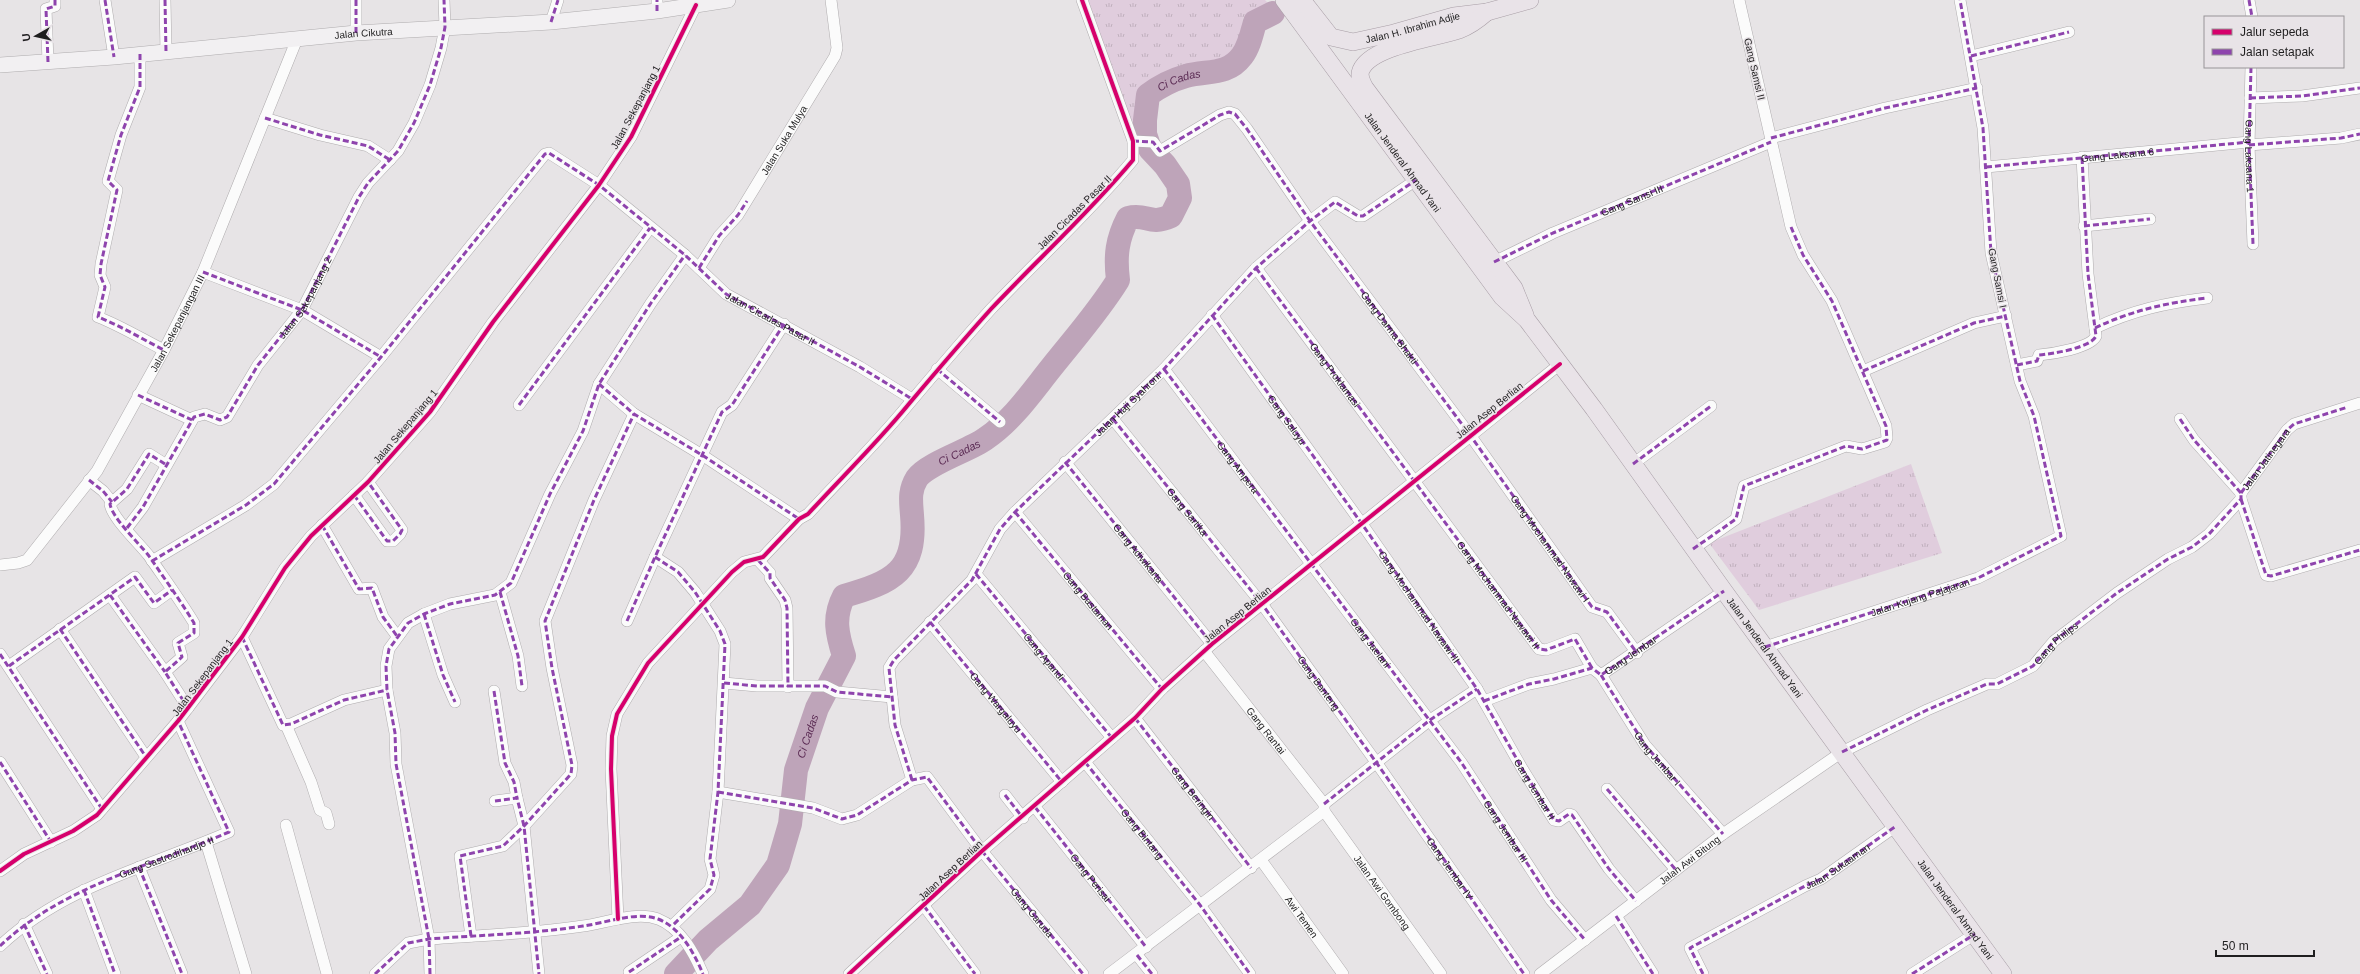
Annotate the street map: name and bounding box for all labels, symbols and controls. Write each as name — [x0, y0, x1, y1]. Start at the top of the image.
street label: Jalan H. Ibrahim Adjie — [1364, 10, 1461, 45]
north arrow — [16, 16, 56, 56]
legend — [2204, 16, 2344, 68]
text: Jalur sepeda — [2240, 25, 2309, 39]
street label: Jalan Cikutra — [334, 26, 393, 41]
text: U — [20, 33, 33, 42]
street label: Gang Samsi II — [1742, 37, 1767, 101]
text: Jalan setapak — [2240, 45, 2315, 59]
street label: Jalan Sekepanjang 1 — [609, 63, 662, 151]
water label: Ci Cadas — [1155, 67, 1202, 93]
street label: Jalan Suka Mulya — [759, 103, 810, 177]
street label: Jalan Jenderal Ahmad Yani — [1362, 110, 1443, 214]
street label: Gang Laksana 1 — [2243, 119, 2256, 193]
street label: Gang Laksana 6 — [2080, 146, 2155, 164]
street label: Jalan Cicadas Pasar II — [1035, 173, 1114, 252]
street label: Gang Samsi III — [1599, 183, 1665, 218]
street label: Gang Samsi I — [1986, 247, 2009, 309]
street label: Jalan Sekepanjang 2 — [276, 255, 334, 341]
street label: Jalan Sekepanjangan III — [148, 273, 207, 374]
street label: Gang Darma Bhakti — [1359, 289, 1420, 366]
street label: Jalan Cicadas Pasar II — [724, 290, 817, 347]
street label: Gang Proklamasi — [1308, 341, 1362, 409]
street label: Jalan Haji Syahroni — [1093, 370, 1163, 438]
street label: Jalan Asep Berlian — [1454, 380, 1525, 441]
street label: Jalan Sekepanjang 1 — [371, 387, 440, 466]
street label: Gang Saluyu — [1265, 393, 1308, 447]
street label: Jalan Jatinegara — [2240, 426, 2293, 492]
water label: Ci Cadas — [936, 437, 983, 468]
street label: Gang Ampera — [1215, 439, 1261, 496]
street label: Gang Sartika — [1165, 486, 1210, 539]
street label: Gang Mochammad Nawawi I — [1508, 493, 1592, 604]
street label: Gang Adiwikarta — [1111, 522, 1166, 585]
street label: Gang Mochammad Nawawi II — [1455, 539, 1542, 651]
street label: Gang Mochammad Nawawi III — [1376, 549, 1462, 665]
street label: Gang Bastaman — [1061, 569, 1115, 632]
street label: Jalan Kujang Pajajaran — [1870, 576, 1971, 618]
street label: Jalan Asep Berlian — [1202, 584, 1273, 645]
street label: Jalan Jenderal Ahmad Yani — [1724, 595, 1805, 700]
street label: Gang Jaelani — [1348, 616, 1393, 670]
street label: Gang Philips — [2032, 620, 2080, 667]
street label: Gang Apandi — [1021, 631, 1067, 682]
street label: Gang Jembar — [1602, 633, 1659, 677]
street label: Jalan Sekepanjang 1 — [170, 636, 235, 718]
street label: Gang Banteng — [1295, 654, 1342, 713]
street label: Gang Wargaluyu — [968, 670, 1024, 735]
street label: Gang Rantai — [1244, 705, 1288, 756]
water label: Ci Cadas — [795, 712, 821, 760]
street label: Gang Jembar I — [1632, 730, 1683, 788]
street label: Gang Jembar II — [1512, 757, 1557, 822]
street label: Gang Beringin — [1169, 765, 1217, 822]
street label: Gang Jembar III — [1481, 798, 1530, 864]
street label: Gang Bintang — [1119, 807, 1166, 861]
street label: Gang Sastrodihardjo II — [118, 834, 215, 880]
street label: Jalan Awi Bitung — [1657, 834, 1722, 887]
street label: Gang Jembar IV — [1424, 836, 1475, 902]
street label: Jalan Asep Berlian — [916, 838, 984, 903]
street label: Jalan Sukaaman — [1804, 841, 1872, 891]
street label: Gang Perisai — [1068, 852, 1113, 904]
street label: Jalan Awi Gombong — [1352, 853, 1412, 932]
street label: Jalan Jenderal Ahmad Yani — [1915, 857, 1995, 962]
street label: Gang Garuda — [1009, 886, 1056, 940]
street label: Awi Temen — [1283, 894, 1320, 940]
scale bar — [2216, 932, 2314, 958]
text: 50 m — [2222, 939, 2249, 953]

